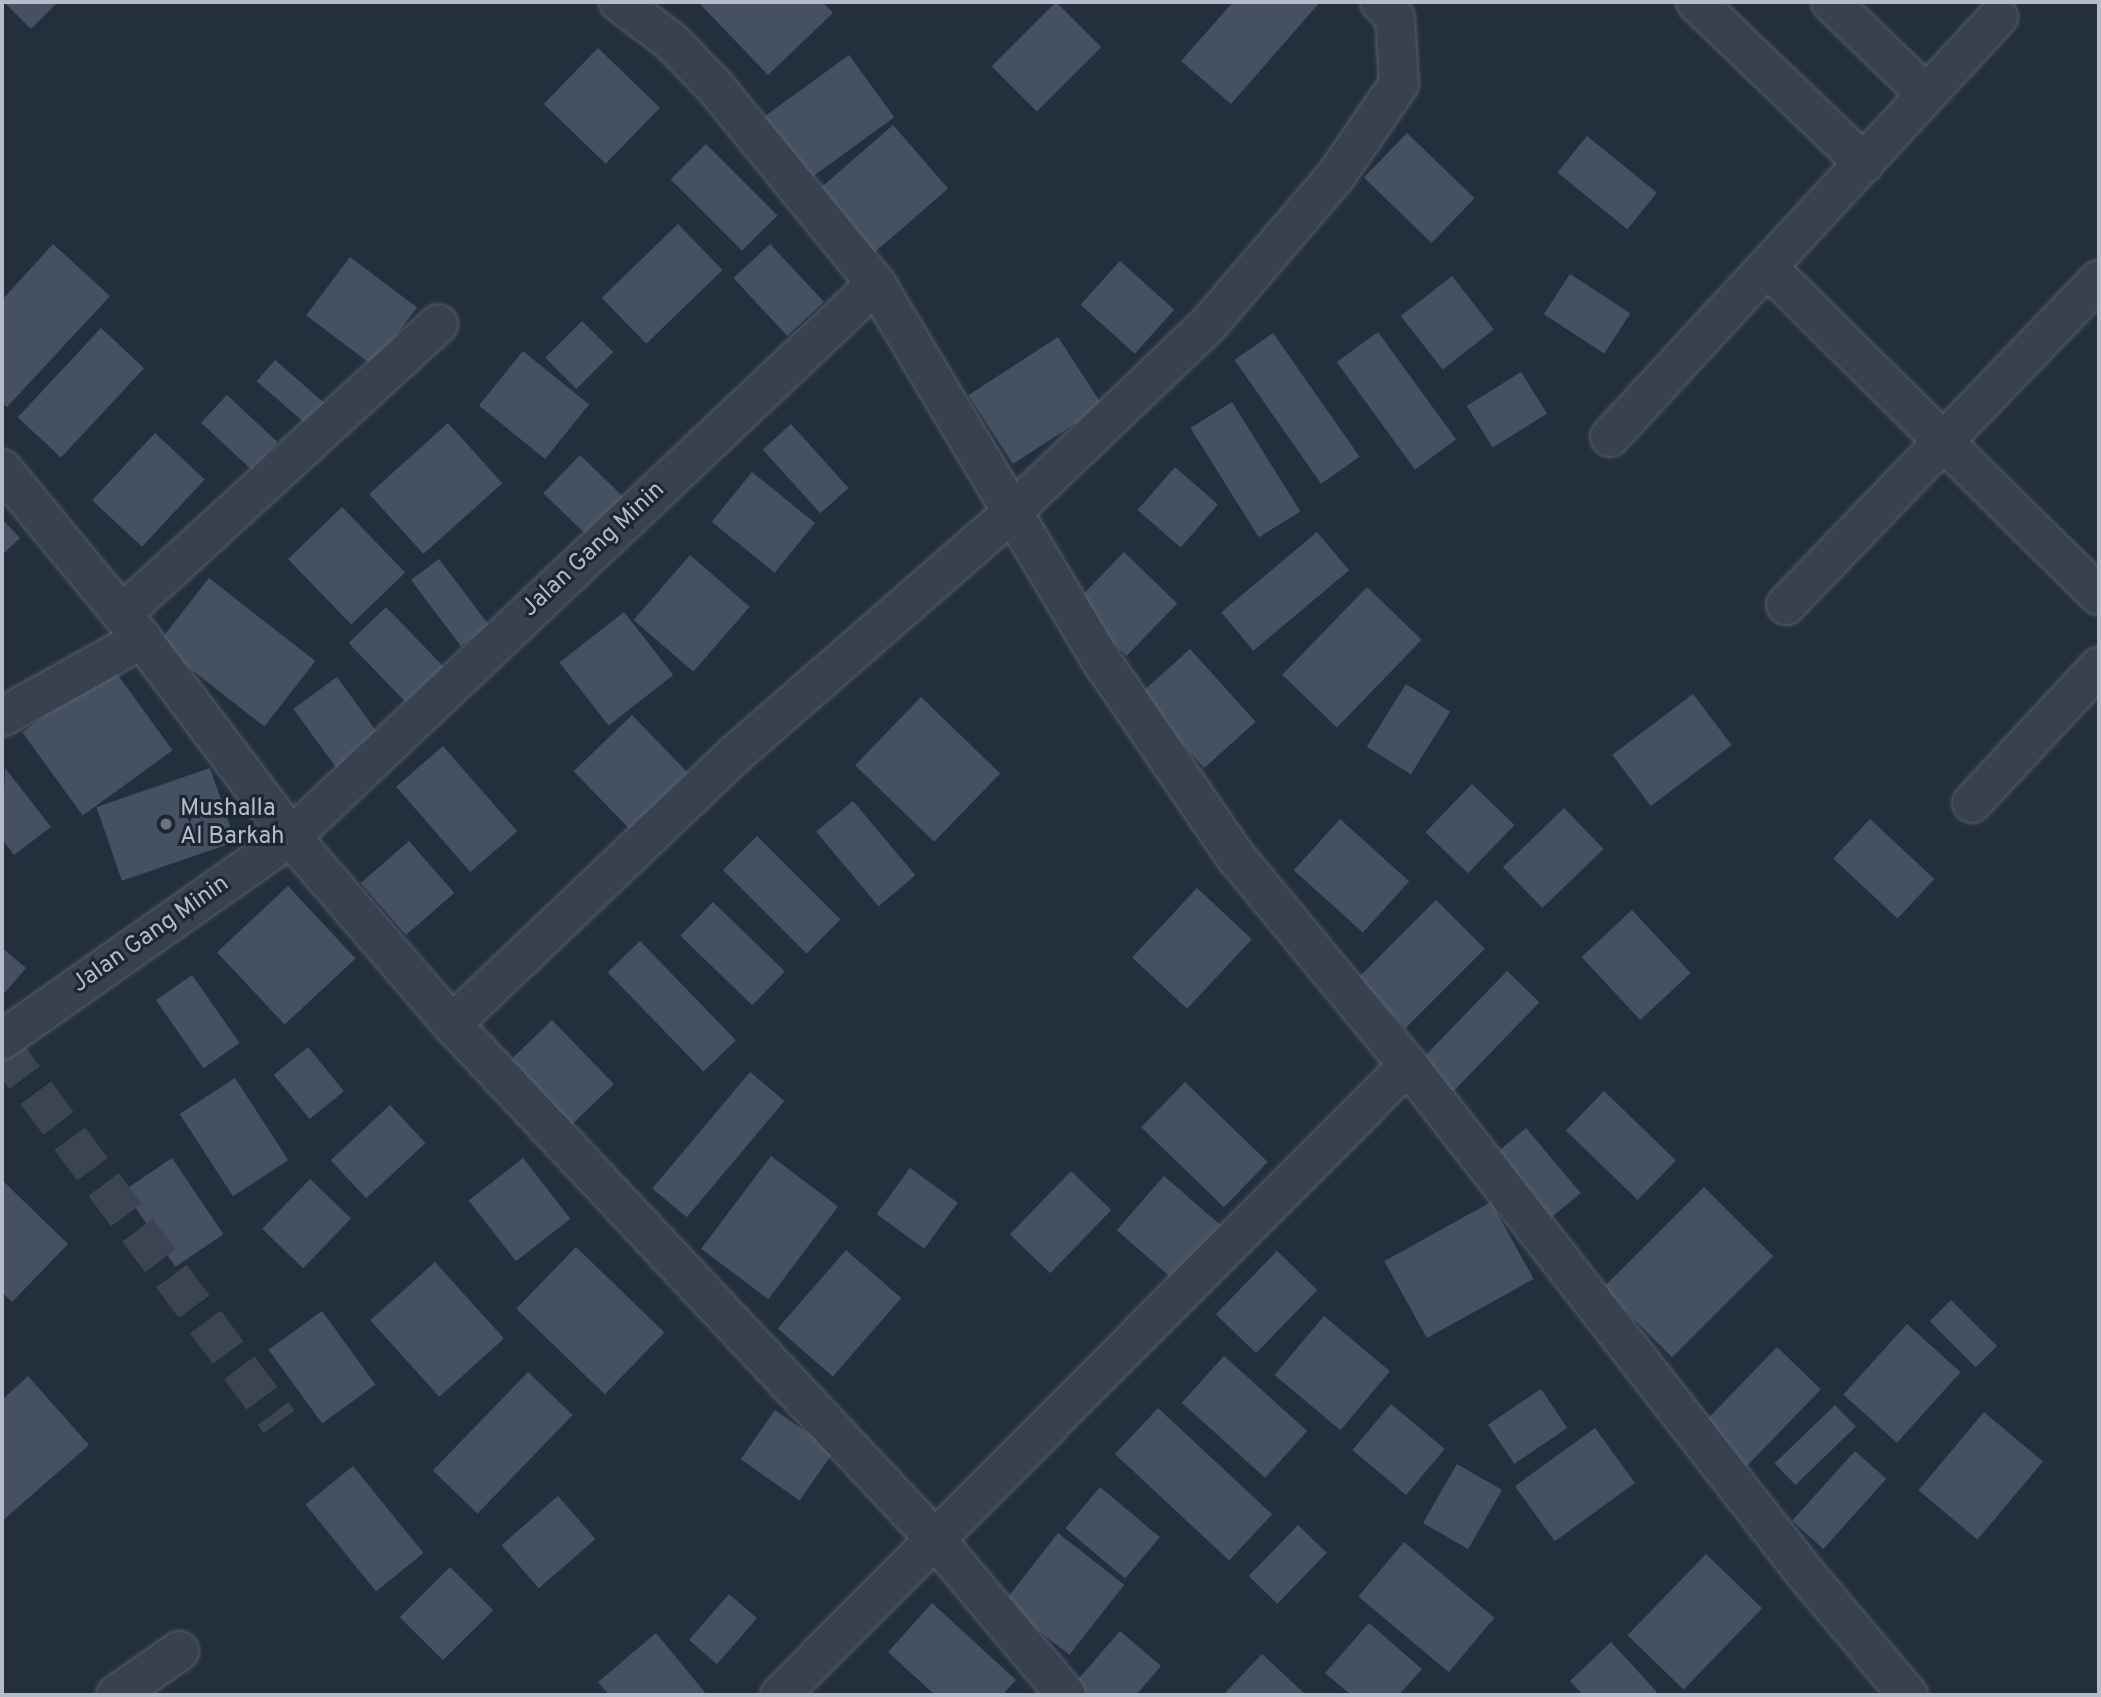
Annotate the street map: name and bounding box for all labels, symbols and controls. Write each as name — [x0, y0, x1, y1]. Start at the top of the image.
street label: Jalan Gang Minin — [516, 476, 672, 624]
place label: Mushalla Al Barkah — [180, 796, 285, 852]
marker: Mushalla Al Barkah — [158, 816, 174, 832]
street label: Jalan Gang Minin — [67, 870, 235, 1000]

